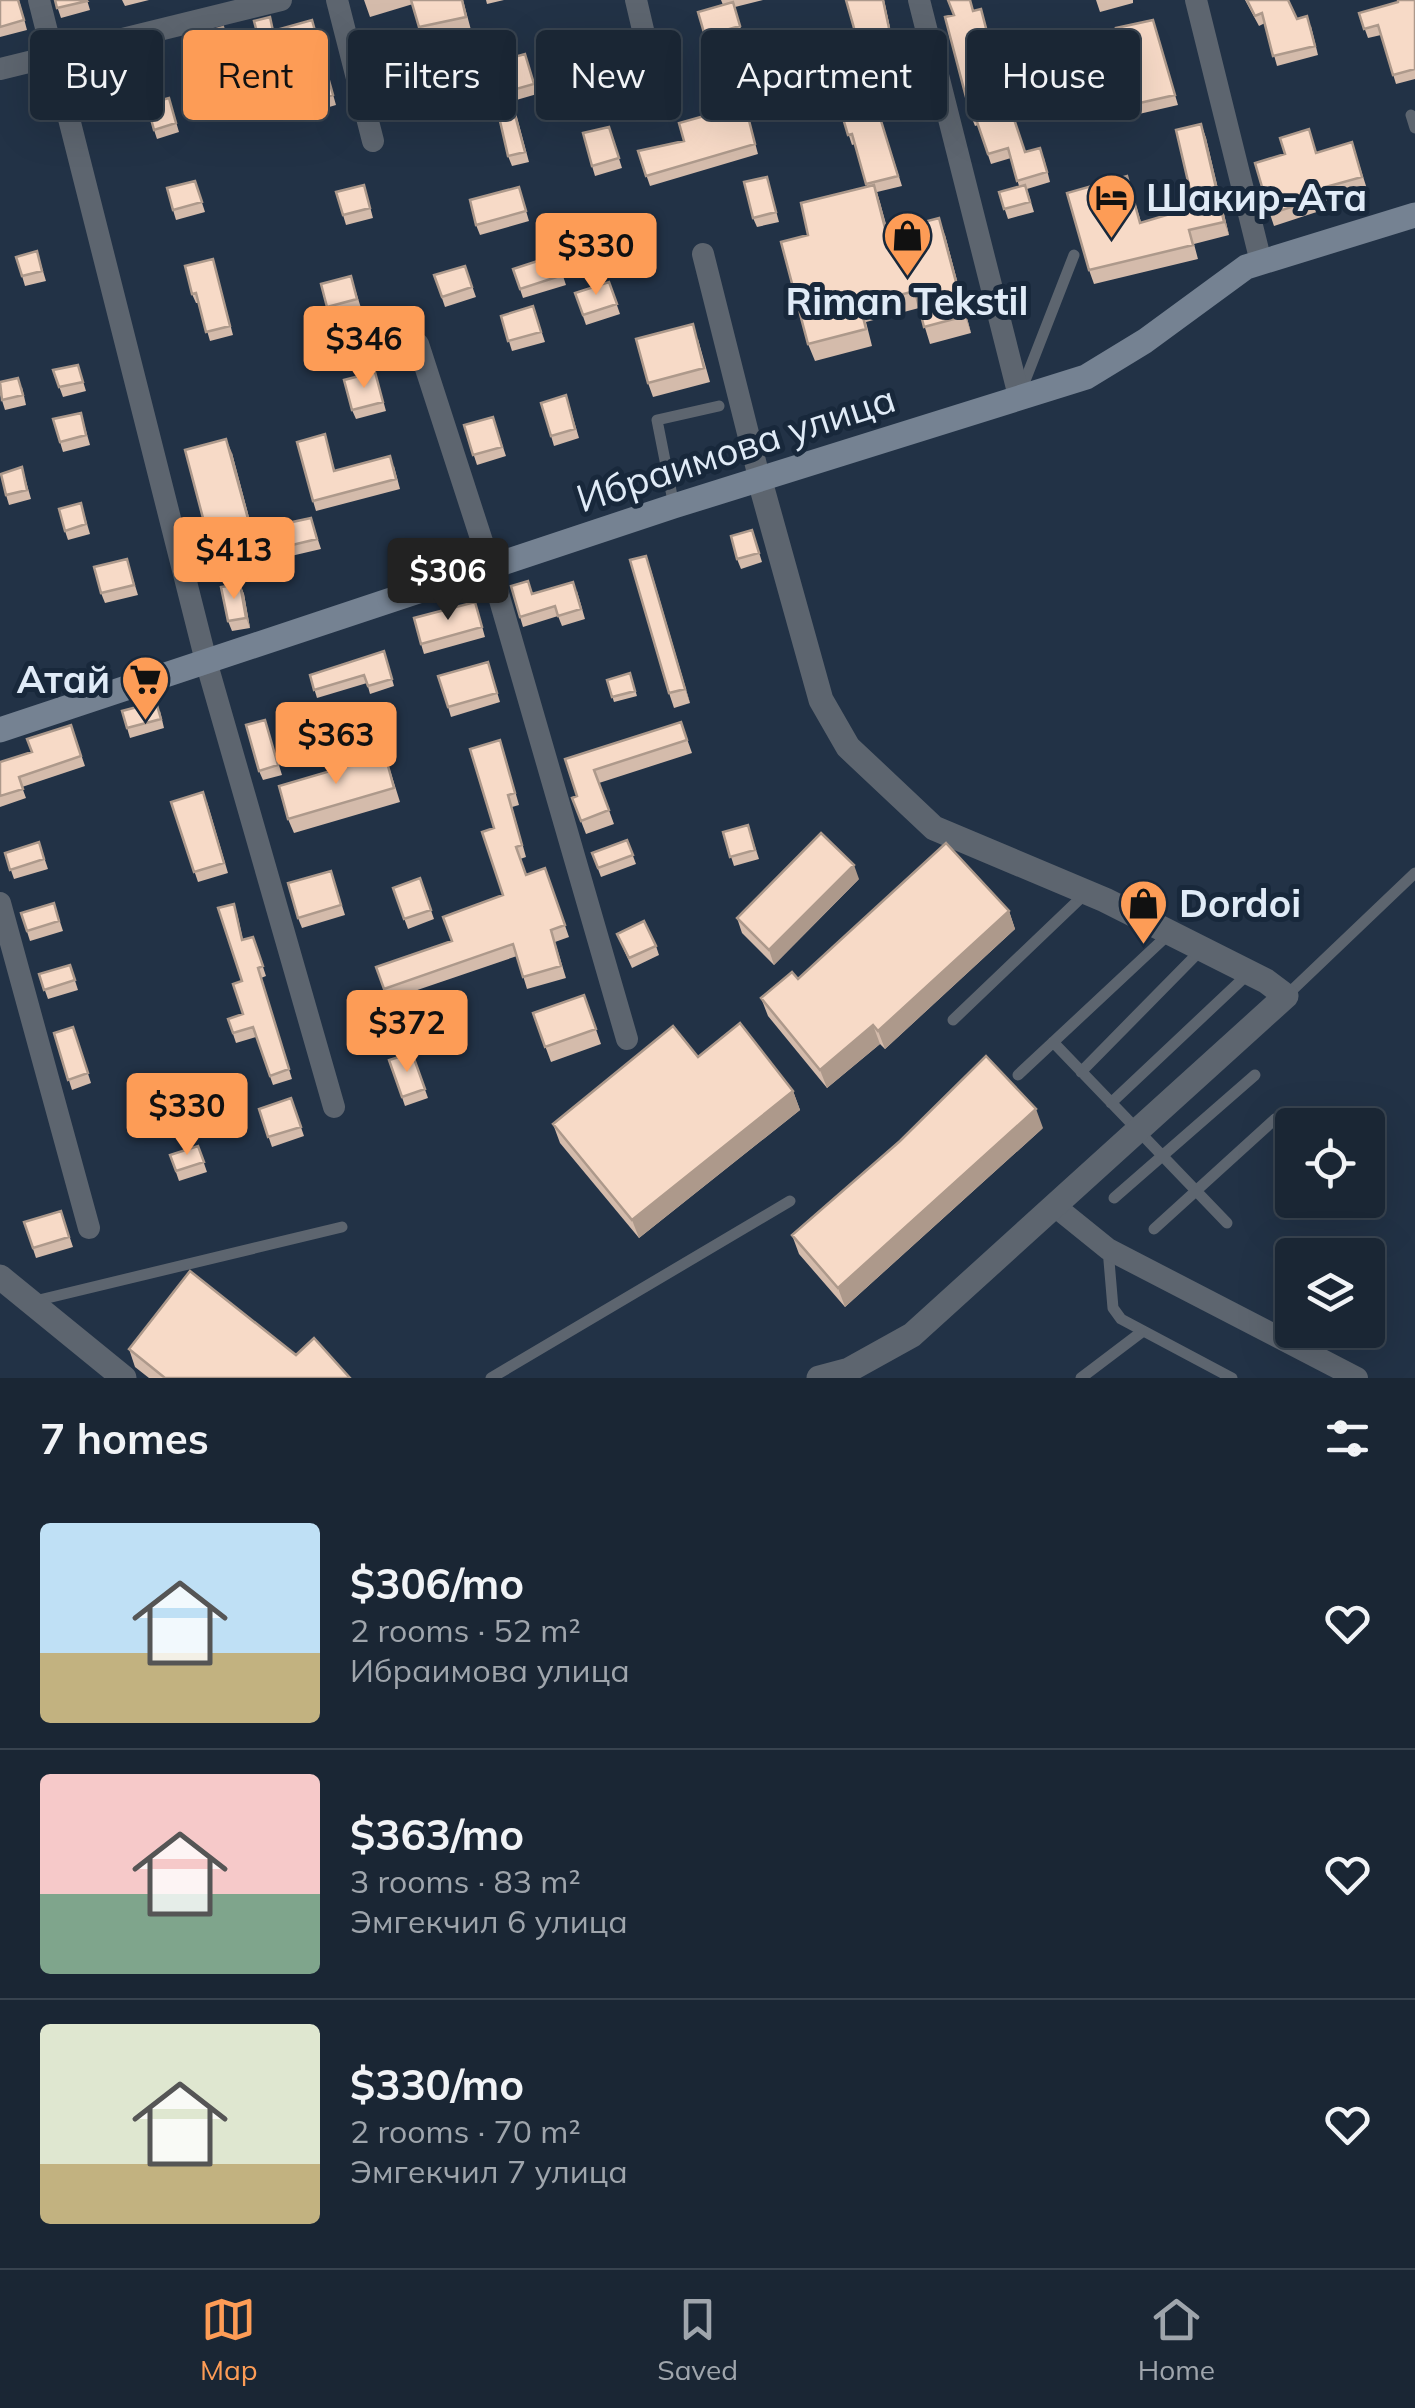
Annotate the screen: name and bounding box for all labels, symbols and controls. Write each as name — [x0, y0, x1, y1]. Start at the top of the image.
chip: Buy — [30, 30, 163, 120]
chip: Rent — [183, 30, 328, 120]
chip: Filters — [348, 30, 516, 120]
chip: New — [536, 30, 681, 120]
chip: Apartment — [701, 30, 947, 120]
chip: House — [967, 30, 1140, 120]
hotel icon: Шакир-Ата — [1085, 172, 1137, 240]
place label: Шакир-Ата — [1146, 173, 1367, 221]
shop icon: Riman Tekstil — [881, 210, 933, 278]
pin: $330 — [537, 213, 655, 298]
text: $330 — [558, 225, 634, 265]
place label: Riman Tekstil — [786, 277, 1028, 325]
pin: $346 — [305, 306, 423, 391]
text: $346 — [326, 318, 402, 358]
street label: Ибраимова улица — [570, 374, 901, 522]
pin: $413 — [175, 517, 293, 602]
text: $413 — [196, 529, 272, 569]
pin: $306 — [389, 538, 507, 623]
text: $306 — [410, 550, 486, 590]
supermarket icon: Атай — [119, 654, 171, 722]
place label: Атай — [17, 655, 110, 703]
pin: $363 — [277, 702, 395, 787]
text: $363 — [298, 714, 374, 754]
shop icon: Dordoi — [1118, 878, 1170, 946]
place label: Dordoi — [1179, 879, 1301, 927]
pin: $372 — [348, 990, 466, 1075]
text: $372 — [369, 1002, 445, 1042]
pin: $330 — [128, 1073, 246, 1158]
text: $330 — [149, 1085, 225, 1125]
map controls — [1275, 1108, 1385, 1348]
button: locate — [1275, 1108, 1385, 1218]
button: layers — [1275, 1238, 1385, 1348]
icon: filters — [1320, 1411, 1375, 1466]
text: 7 homes — [40, 1412, 209, 1465]
text: $306/mo — [350, 1557, 524, 1610]
icon: home — [120, 1563, 240, 1683]
icon: heart — [1320, 1596, 1375, 1651]
text: 2 rooms · 52 m² — [350, 1610, 581, 1650]
text: Ибраимова улица — [350, 1650, 630, 1690]
text: $363/mo — [350, 1808, 524, 1861]
icon: home — [120, 1814, 240, 1934]
icon: heart — [1320, 1847, 1375, 1902]
text: 3 rooms · 83 m² — [350, 1861, 581, 1901]
text: Эмгекчил 6 улица — [350, 1901, 628, 1941]
text: $330/mo — [350, 2058, 524, 2111]
icon: home — [120, 2064, 240, 2184]
icon: heart — [1320, 2097, 1375, 2152]
text: 2 rooms · 70 m² — [350, 2111, 581, 2151]
text: Эмгекчил 7 улица — [350, 2151, 628, 2191]
tab: Map — [200, 2292, 258, 2387]
tab: Saved — [657, 2292, 738, 2387]
tab: Home — [1138, 2292, 1215, 2387]

